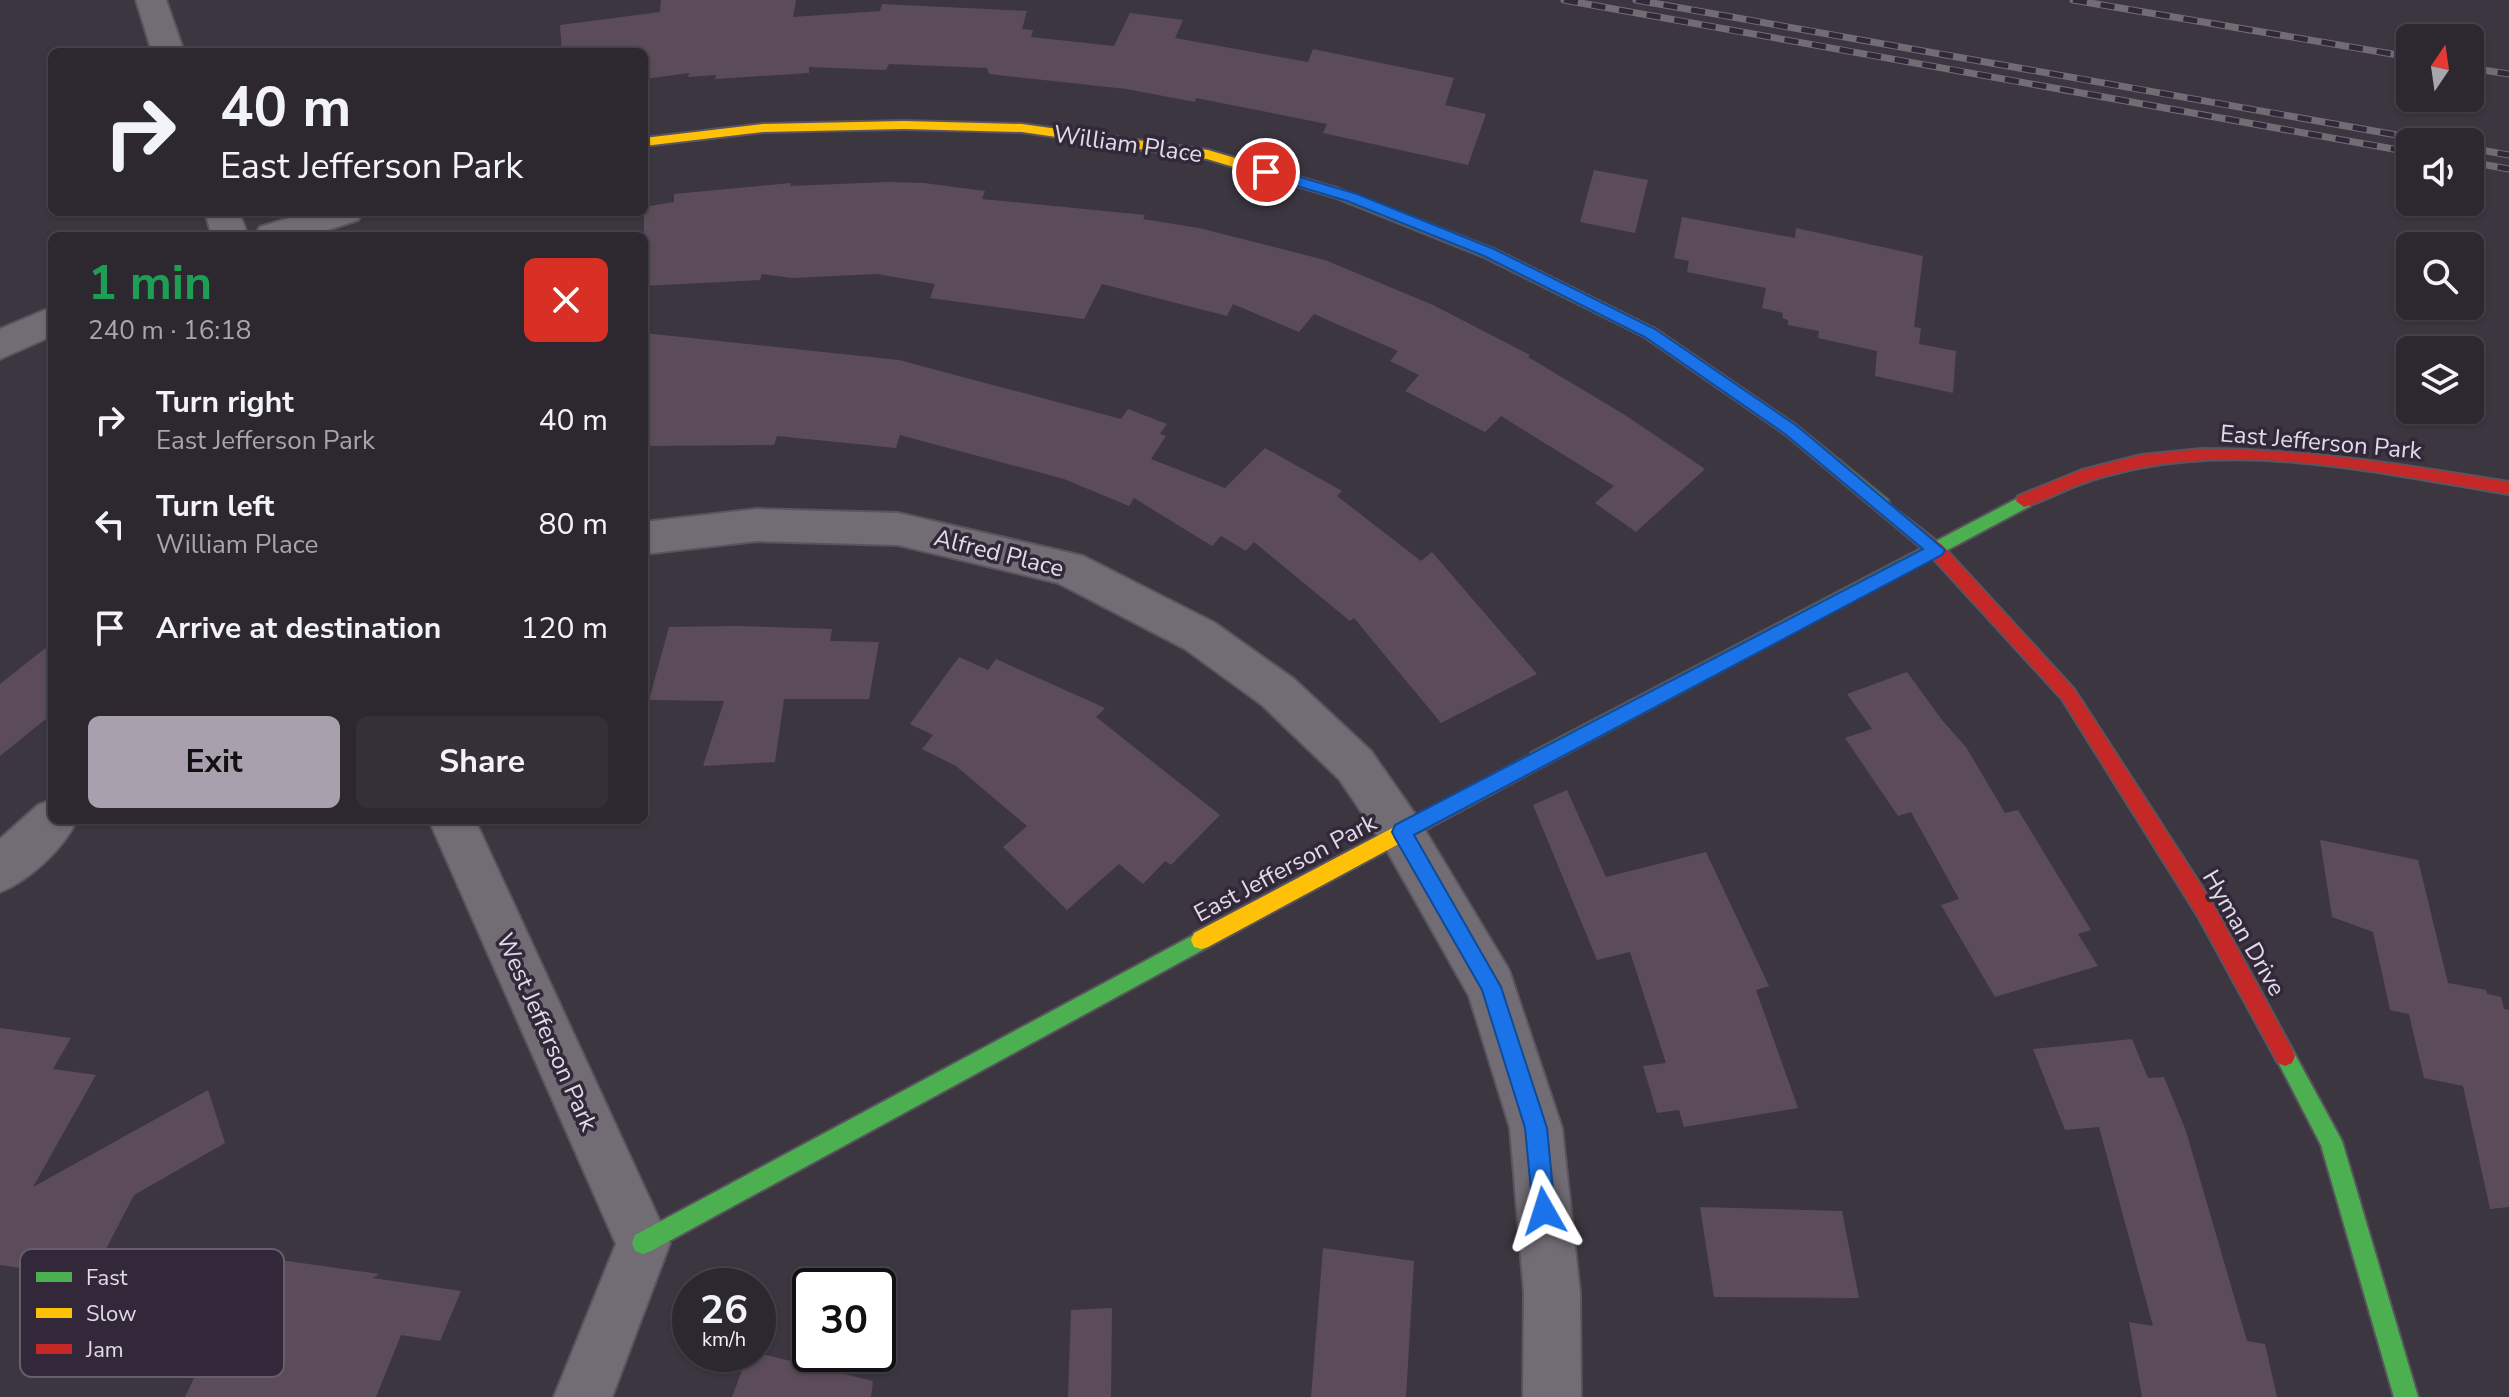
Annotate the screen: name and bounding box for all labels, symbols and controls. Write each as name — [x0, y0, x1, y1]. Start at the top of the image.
north arrow — [2396, 24, 2484, 112]
map controls — [2396, 24, 2484, 424]
text: 40 m — [220, 69, 351, 146]
icon: right — [88, 80, 192, 184]
street label: William Place — [1052, 118, 1204, 170]
button: sound — [2396, 128, 2484, 216]
pin — [1232, 138, 1300, 206]
text: East Jefferson Park — [220, 142, 523, 191]
icon: arrive — [1244, 150, 1288, 194]
button: search — [2396, 232, 2484, 320]
text: 1 min — [88, 250, 212, 316]
button: close — [524, 258, 608, 342]
text: 240 m · 16:18 — [88, 313, 251, 348]
button: layers — [2396, 336, 2484, 424]
text: Turn right — [156, 382, 294, 423]
icon: right — [88, 398, 132, 442]
text: 40 m — [539, 400, 608, 441]
street label: East Jefferson Park — [2219, 417, 2424, 467]
text: East Jefferson Park — [156, 423, 375, 458]
text: Turn left — [156, 486, 274, 527]
icon: left — [88, 502, 132, 546]
text: 80 m — [539, 504, 608, 545]
street label: Alfred Place — [931, 521, 1067, 585]
text: William Place — [156, 527, 318, 562]
icon: arrive — [88, 606, 132, 650]
text: Arrive at destination — [156, 608, 441, 649]
text: 120 m — [521, 608, 608, 649]
button: Exit — [88, 716, 340, 808]
button: Share — [356, 716, 608, 808]
street label: East Jefferson Park — [1188, 806, 1383, 930]
street label: Hyman Drive — [2195, 864, 2293, 1002]
street label: West Jefferson Park — [489, 928, 605, 1137]
position arrow — [1502, 1169, 1586, 1253]
legend — [20, 1249, 284, 1377]
text: Fast — [86, 1263, 128, 1293]
speed limit sign: 30 — [792, 1268, 896, 1372]
text: 26 — [700, 1283, 748, 1337]
text: Slow — [86, 1299, 137, 1329]
text: km/h — [702, 1326, 746, 1353]
text: Jam — [85, 1335, 124, 1365]

